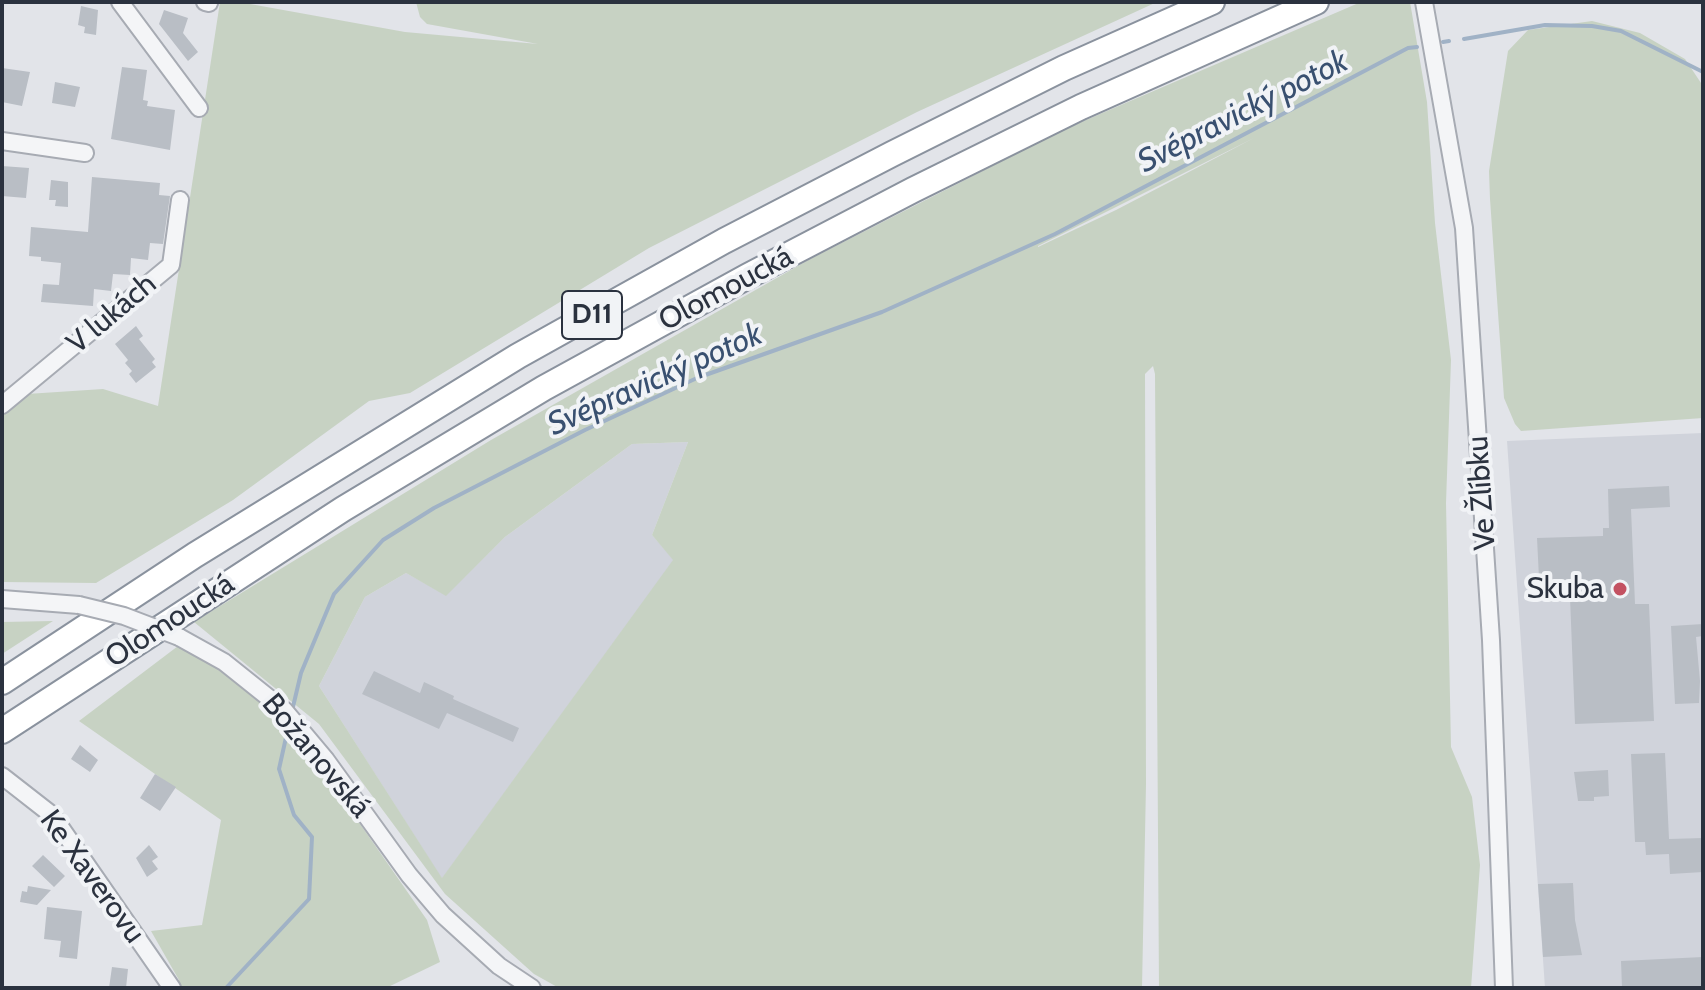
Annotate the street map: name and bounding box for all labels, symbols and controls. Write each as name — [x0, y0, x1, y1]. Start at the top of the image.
water label: Svépravický potok — [1132, 43, 1354, 181]
street label: Olomoucká — [653, 239, 799, 339]
street label: V lukách — [60, 266, 164, 362]
road number: D11 — [562, 291, 622, 339]
water label: Svépravický potok — [542, 316, 768, 444]
street label: Ve Žlíbku — [1460, 435, 1504, 551]
street label: Olomoucká — [99, 566, 241, 676]
place label: Skuba — [1526, 571, 1604, 607]
marker: Skuba — [1611, 580, 1629, 598]
street label: Božanovská — [254, 687, 378, 825]
street label: Ke Xaverovu — [32, 804, 152, 950]

